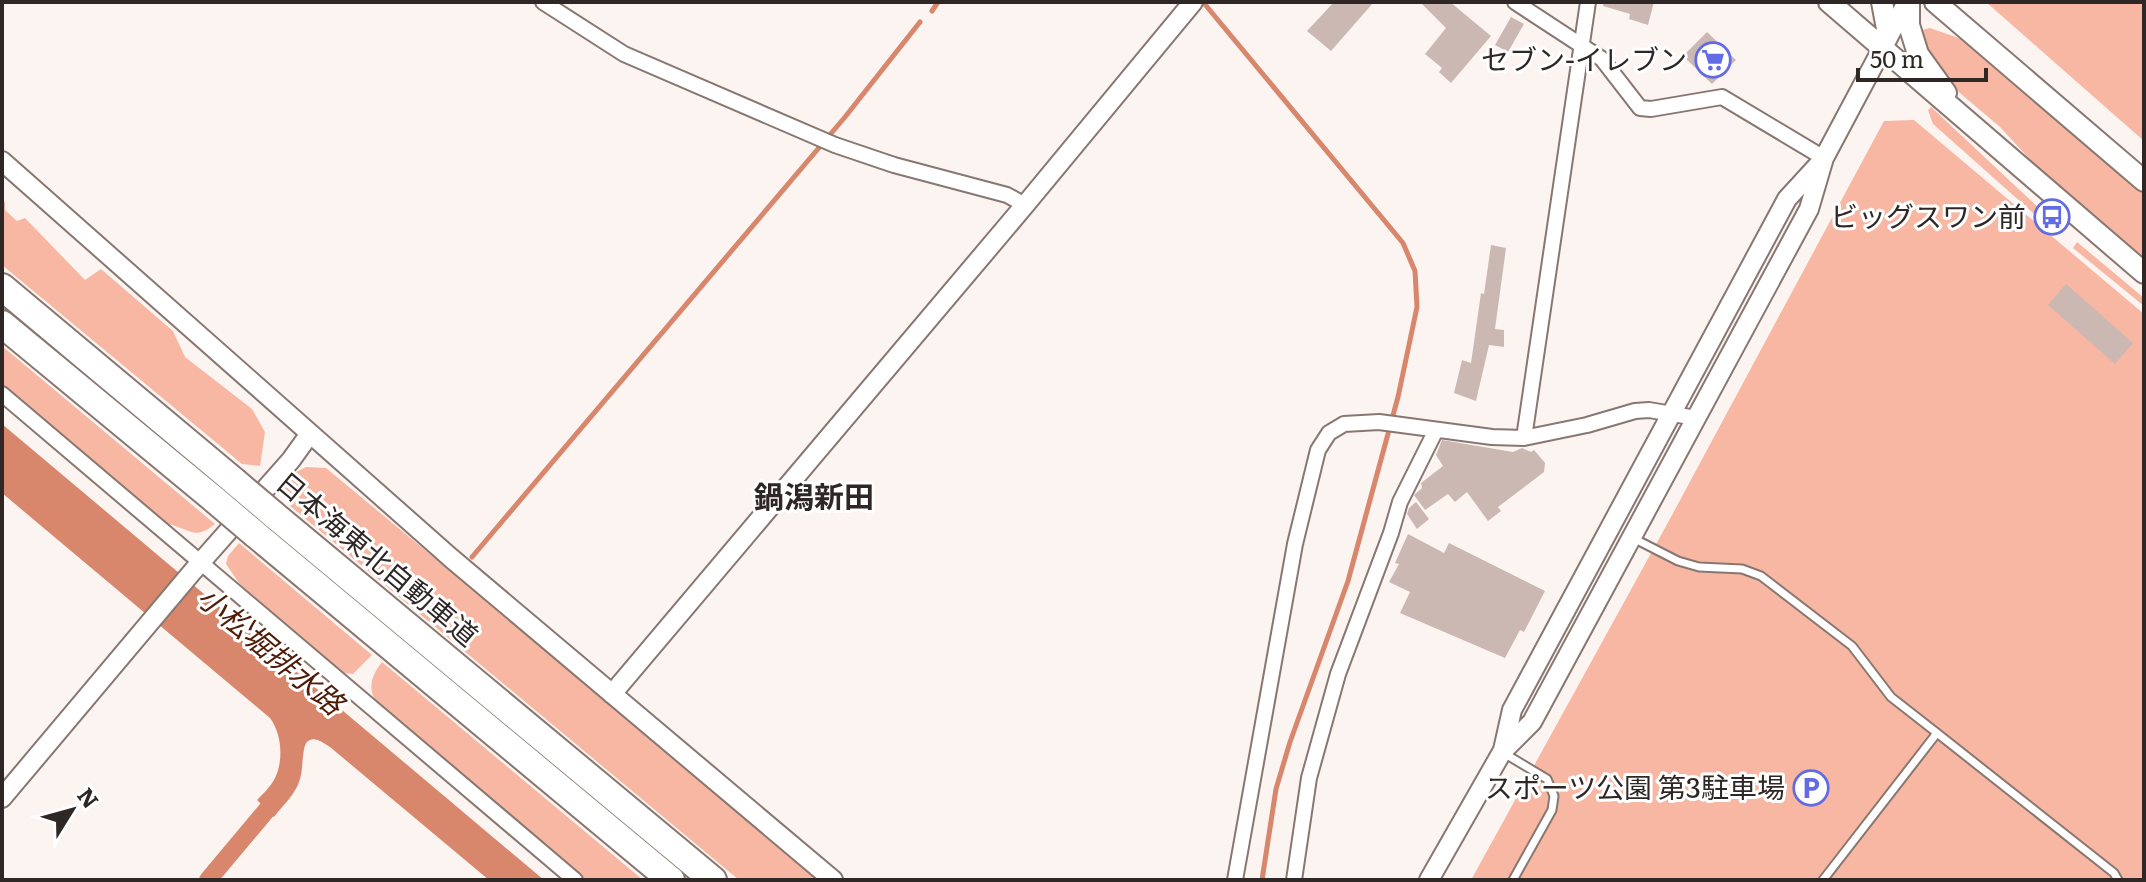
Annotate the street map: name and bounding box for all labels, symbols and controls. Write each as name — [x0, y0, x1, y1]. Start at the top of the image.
scale bar — [1858, 32, 1986, 82]
place label: セブン-イレブン — [1481, 37, 1687, 79]
text: 50 m — [1870, 40, 1924, 75]
supermarket icon: セブン-イレブン — [1694, 41, 1732, 79]
place label: ビッグスワン前 — [1830, 194, 2026, 236]
bus stop icon: ビッグスワン前 — [2033, 198, 2071, 236]
street label: 日本海東北自動車道 — [268, 460, 488, 655]
district label: 鍋潟新田 — [754, 473, 874, 517]
water label: 小松堀排水路 — [189, 574, 357, 725]
place label: スポーツ公園 第3駐車場 — [1485, 765, 1785, 807]
parking icon: スポーツ公園 第3駐車場 — [1792, 769, 1830, 807]
north arrow — [32, 770, 112, 850]
text: N — [70, 780, 108, 814]

